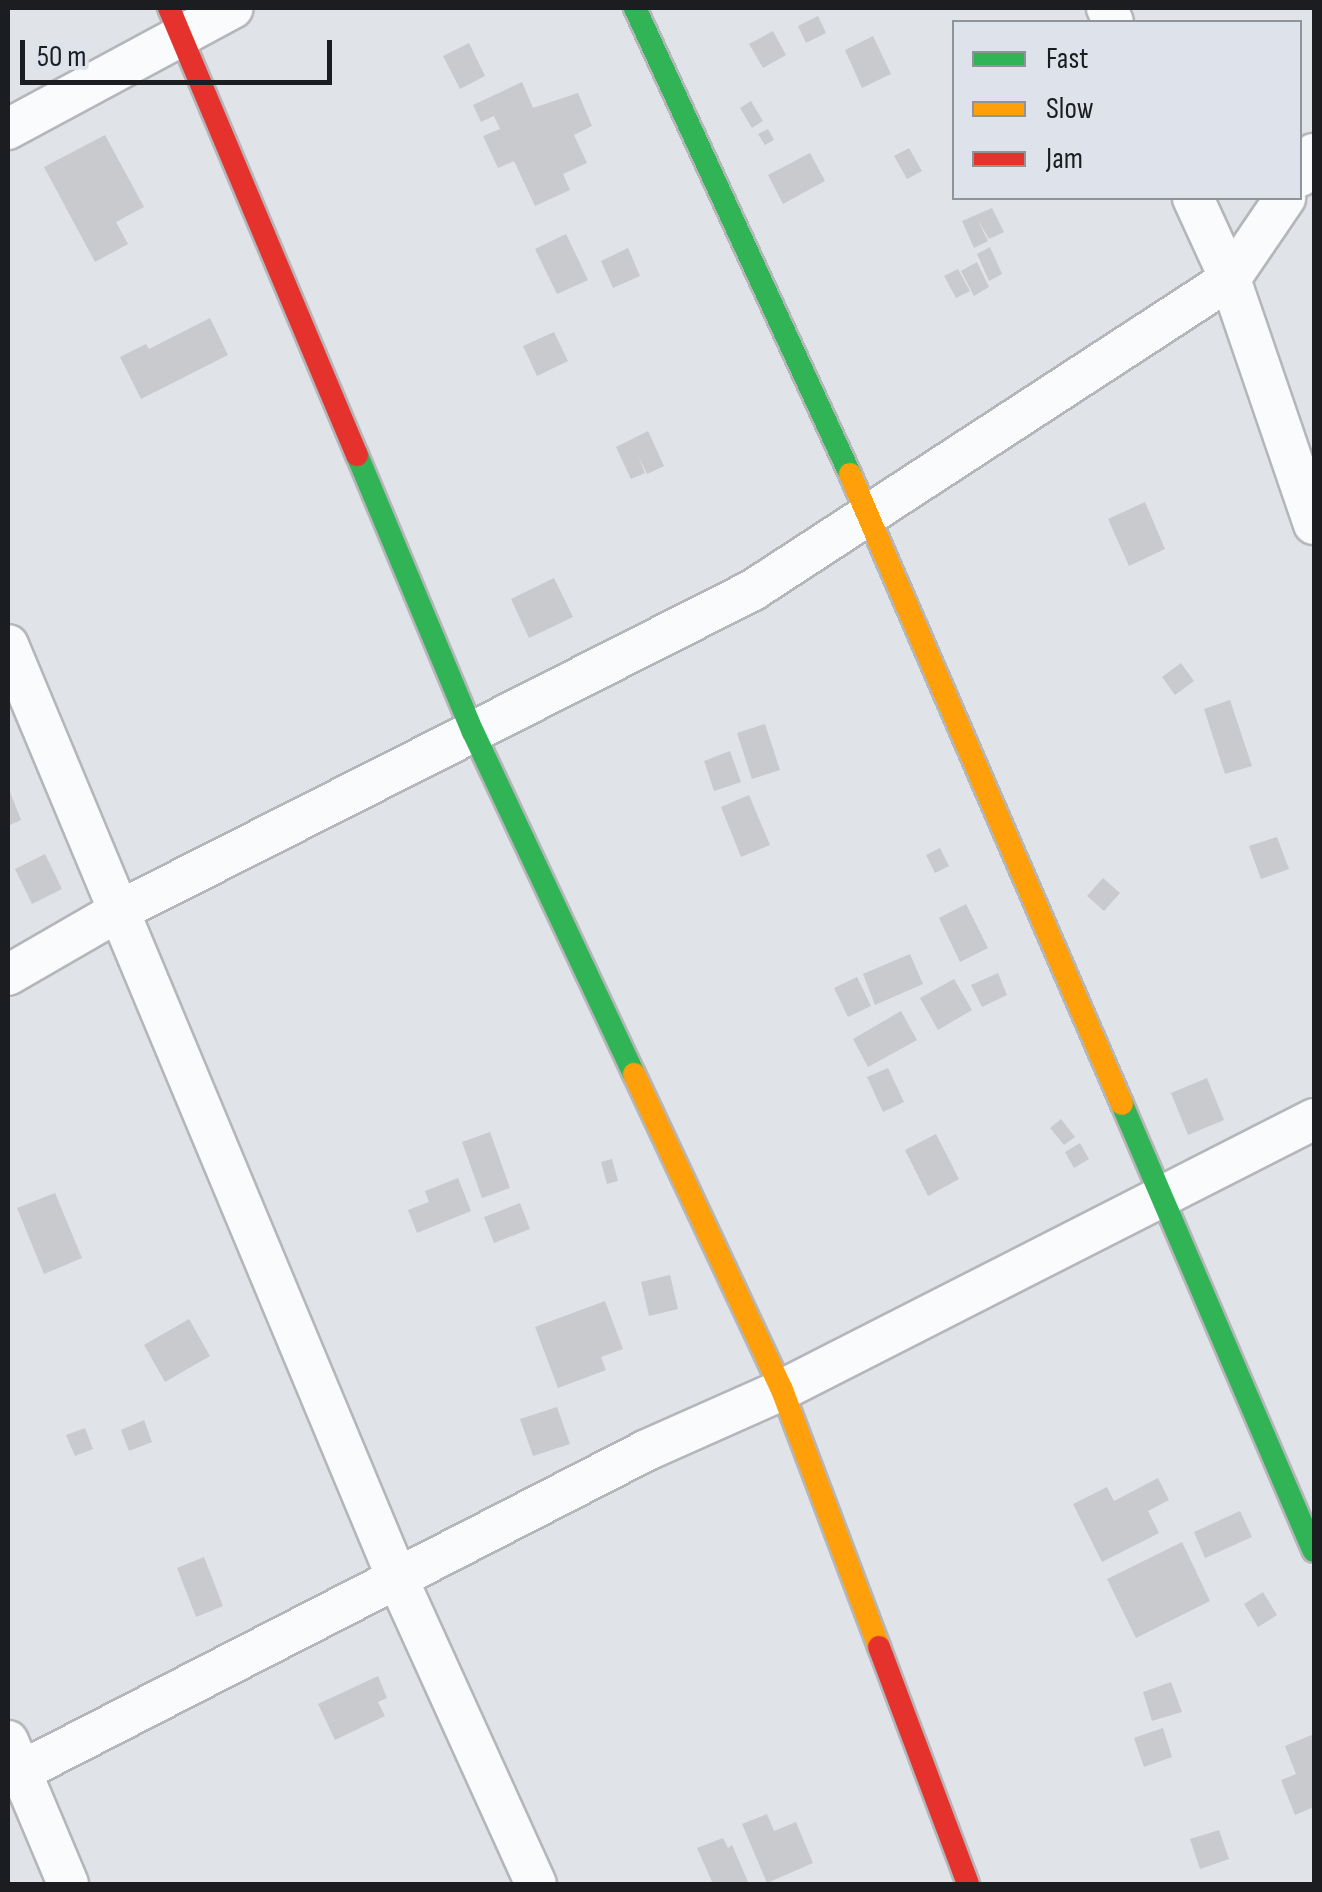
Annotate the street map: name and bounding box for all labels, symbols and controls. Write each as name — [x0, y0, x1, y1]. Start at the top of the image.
scale bar — [25, 20, 338, 82]
legend — [952, 20, 1302, 200]
text: 50 m — [37, 39, 86, 75]
text: Fast — [1046, 41, 1088, 77]
text: Slow — [1046, 91, 1094, 127]
text: Jam — [1046, 141, 1083, 177]

